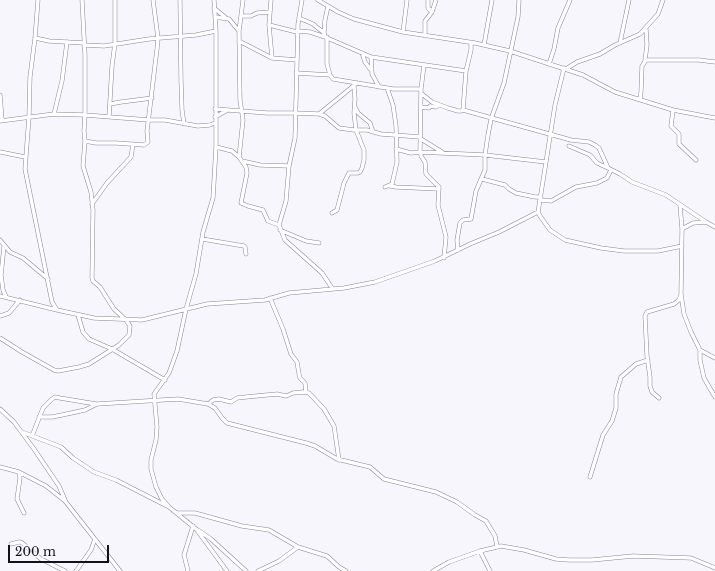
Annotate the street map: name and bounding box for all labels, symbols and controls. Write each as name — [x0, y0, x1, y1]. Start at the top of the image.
scale bar — [10, 537, 111, 563]
text: 200 m — [15, 544, 56, 559]

